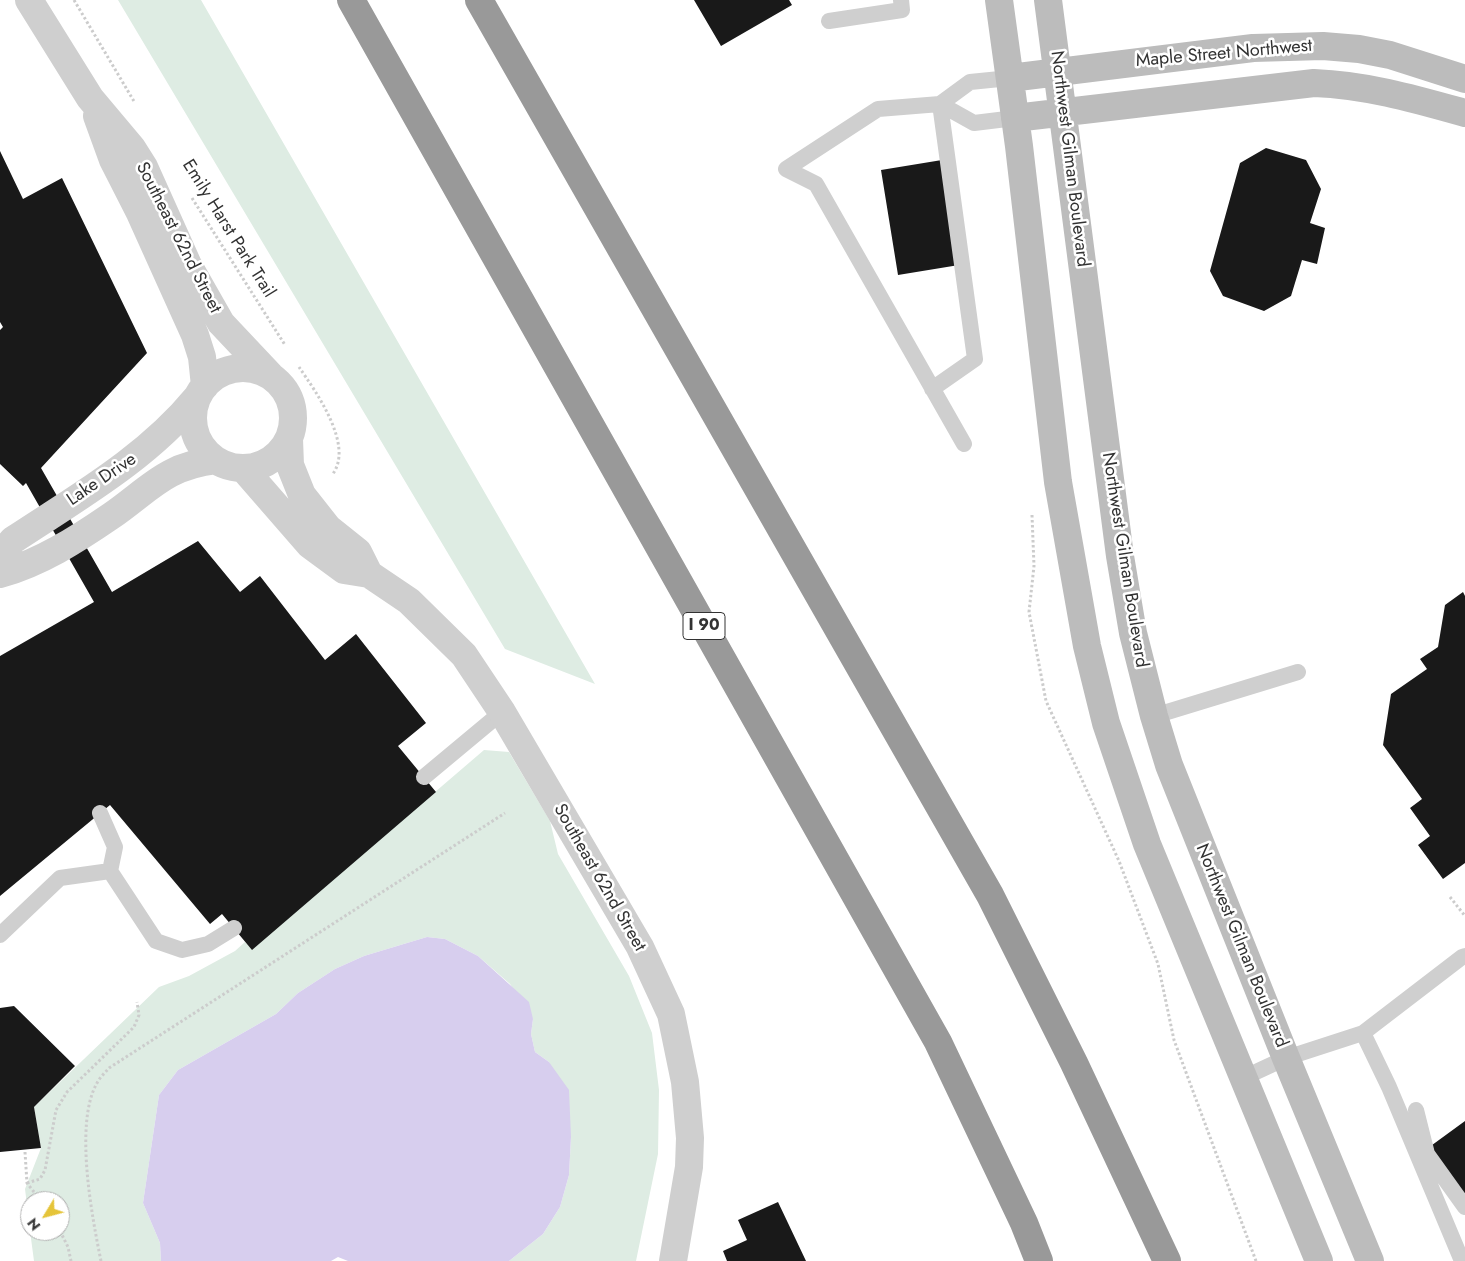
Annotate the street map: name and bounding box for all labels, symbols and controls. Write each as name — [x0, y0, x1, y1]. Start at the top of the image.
street label: Maple Street Northwest — [1135, 36, 1313, 72]
street label: Northwest Gilman Boulevard — [1045, 50, 1093, 268]
street label: Emily Harst Park Trail — [177, 156, 279, 302]
street label: Southeast 62nd Street — [131, 159, 225, 317]
street label: Lake Drive — [63, 449, 141, 511]
street label: Northwest Gilman Boulevard — [1096, 451, 1152, 669]
road number: I 90 — [683, 612, 725, 640]
street label: Southeast 62nd Street — [548, 801, 650, 955]
street label: Northwest Gilman Boulevard — [1190, 841, 1292, 1051]
north arrow — [20, 1191, 70, 1241]
text: N — [22, 1214, 45, 1235]

